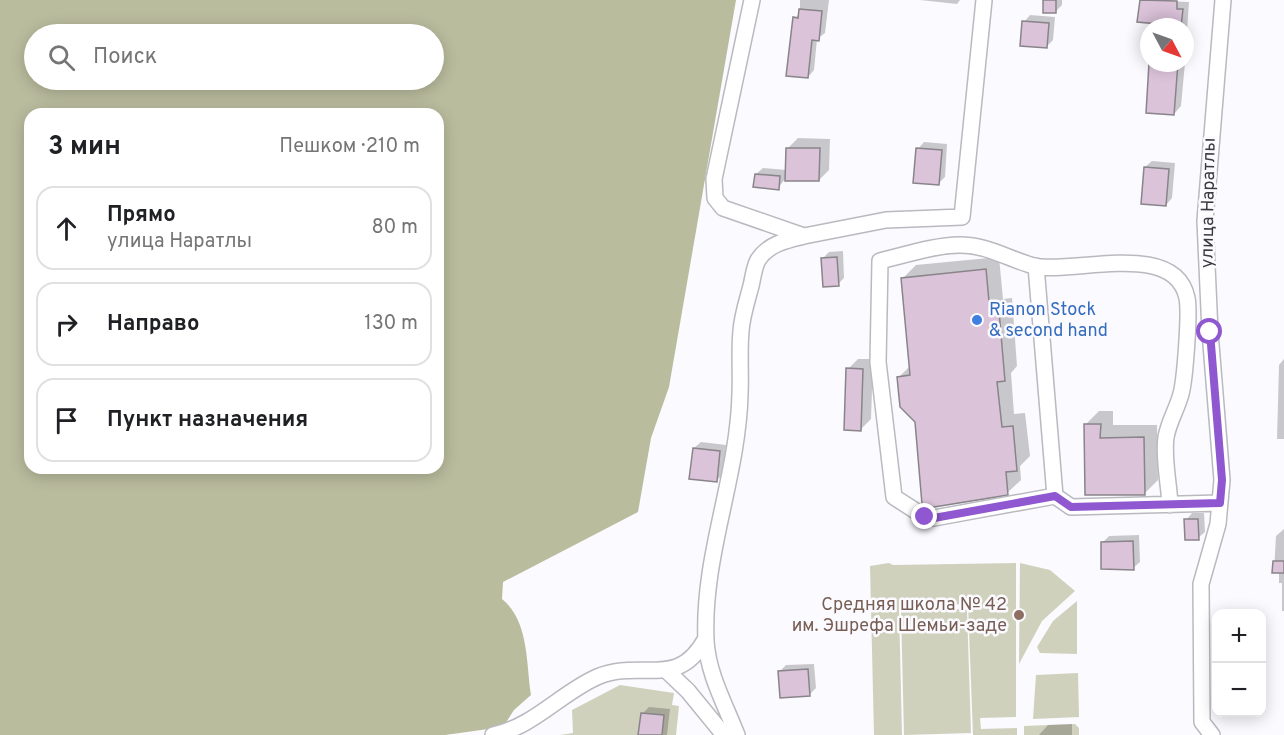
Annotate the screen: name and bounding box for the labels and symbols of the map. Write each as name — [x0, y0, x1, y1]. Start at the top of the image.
north arrow — [1140, 18, 1194, 72]
street label: улица Наратлы — [1196, 138, 1222, 268]
place label: Rianon Stock & second hand — [989, 299, 1108, 343]
marker: Rianon Stock & second hand — [970, 313, 984, 327]
route start — [1196, 318, 1222, 344]
route end — [911, 503, 937, 529]
place label: Средняя школа № 42 им. Эшрефа Шемьи-заде — [792, 594, 1007, 638]
marker: Средняя школа № 42 им. Эшрефа Шемьи-заде — [1012, 608, 1026, 622]

